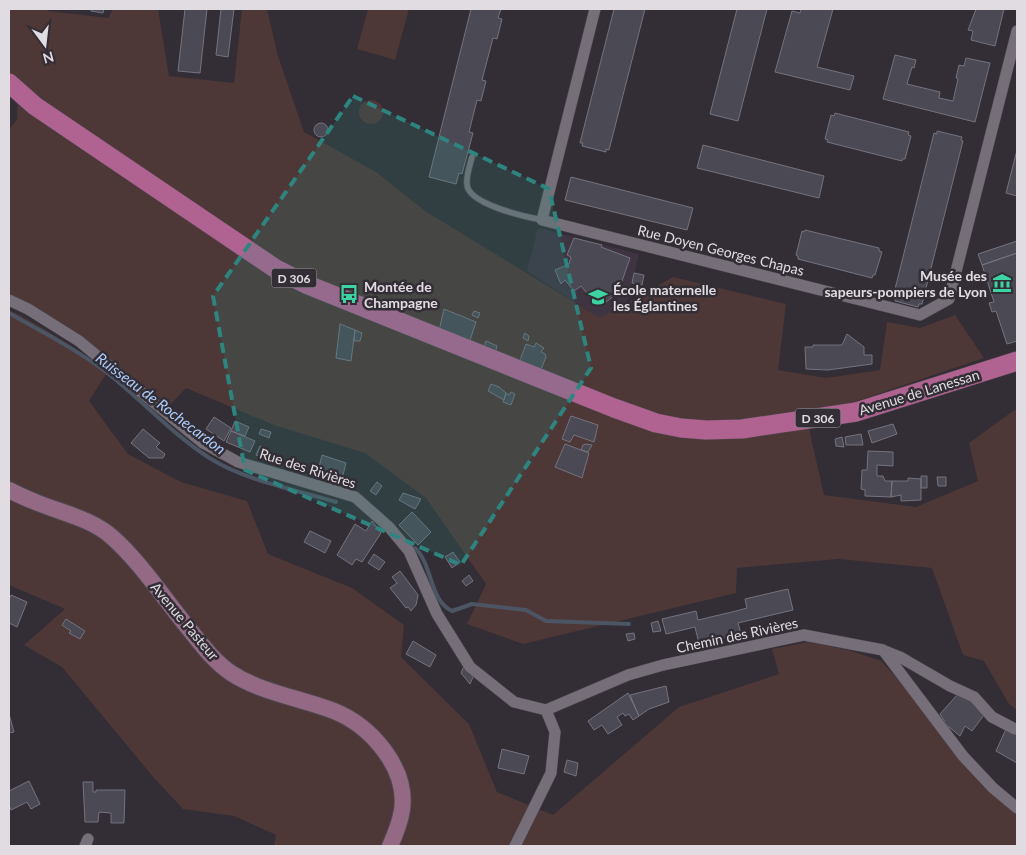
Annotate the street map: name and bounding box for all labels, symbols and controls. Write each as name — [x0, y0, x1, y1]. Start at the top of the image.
north arrow — [20, 20, 70, 70]
text: N — [41, 48, 56, 68]
street label: Rue Doyen Georges Chapas — [636, 221, 806, 279]
place label: Musée des sapeurs-pompiers de Lyon — [824, 267, 987, 300]
road number: D 306 — [272, 268, 316, 288]
museum icon: Musée des sapeurs-pompiers de Lyon — [991, 272, 1013, 294]
place label: Montée de Champagne — [364, 278, 438, 311]
place label: École maternelle les Églantines — [613, 281, 717, 314]
bus stop icon: Montée de Champagne — [338, 283, 360, 305]
school or university icon: École maternelle les Églantines — [587, 286, 609, 308]
water label: Ruisseau de Rochecardon — [93, 348, 229, 458]
street label: Avenue de Lanessan — [857, 366, 981, 418]
road number: D 306 — [796, 408, 840, 428]
street label: Rue des Rivières — [258, 444, 358, 492]
street label: Avenue Pasteur — [147, 579, 223, 663]
street label: Chemin des Rivières — [675, 614, 799, 656]

